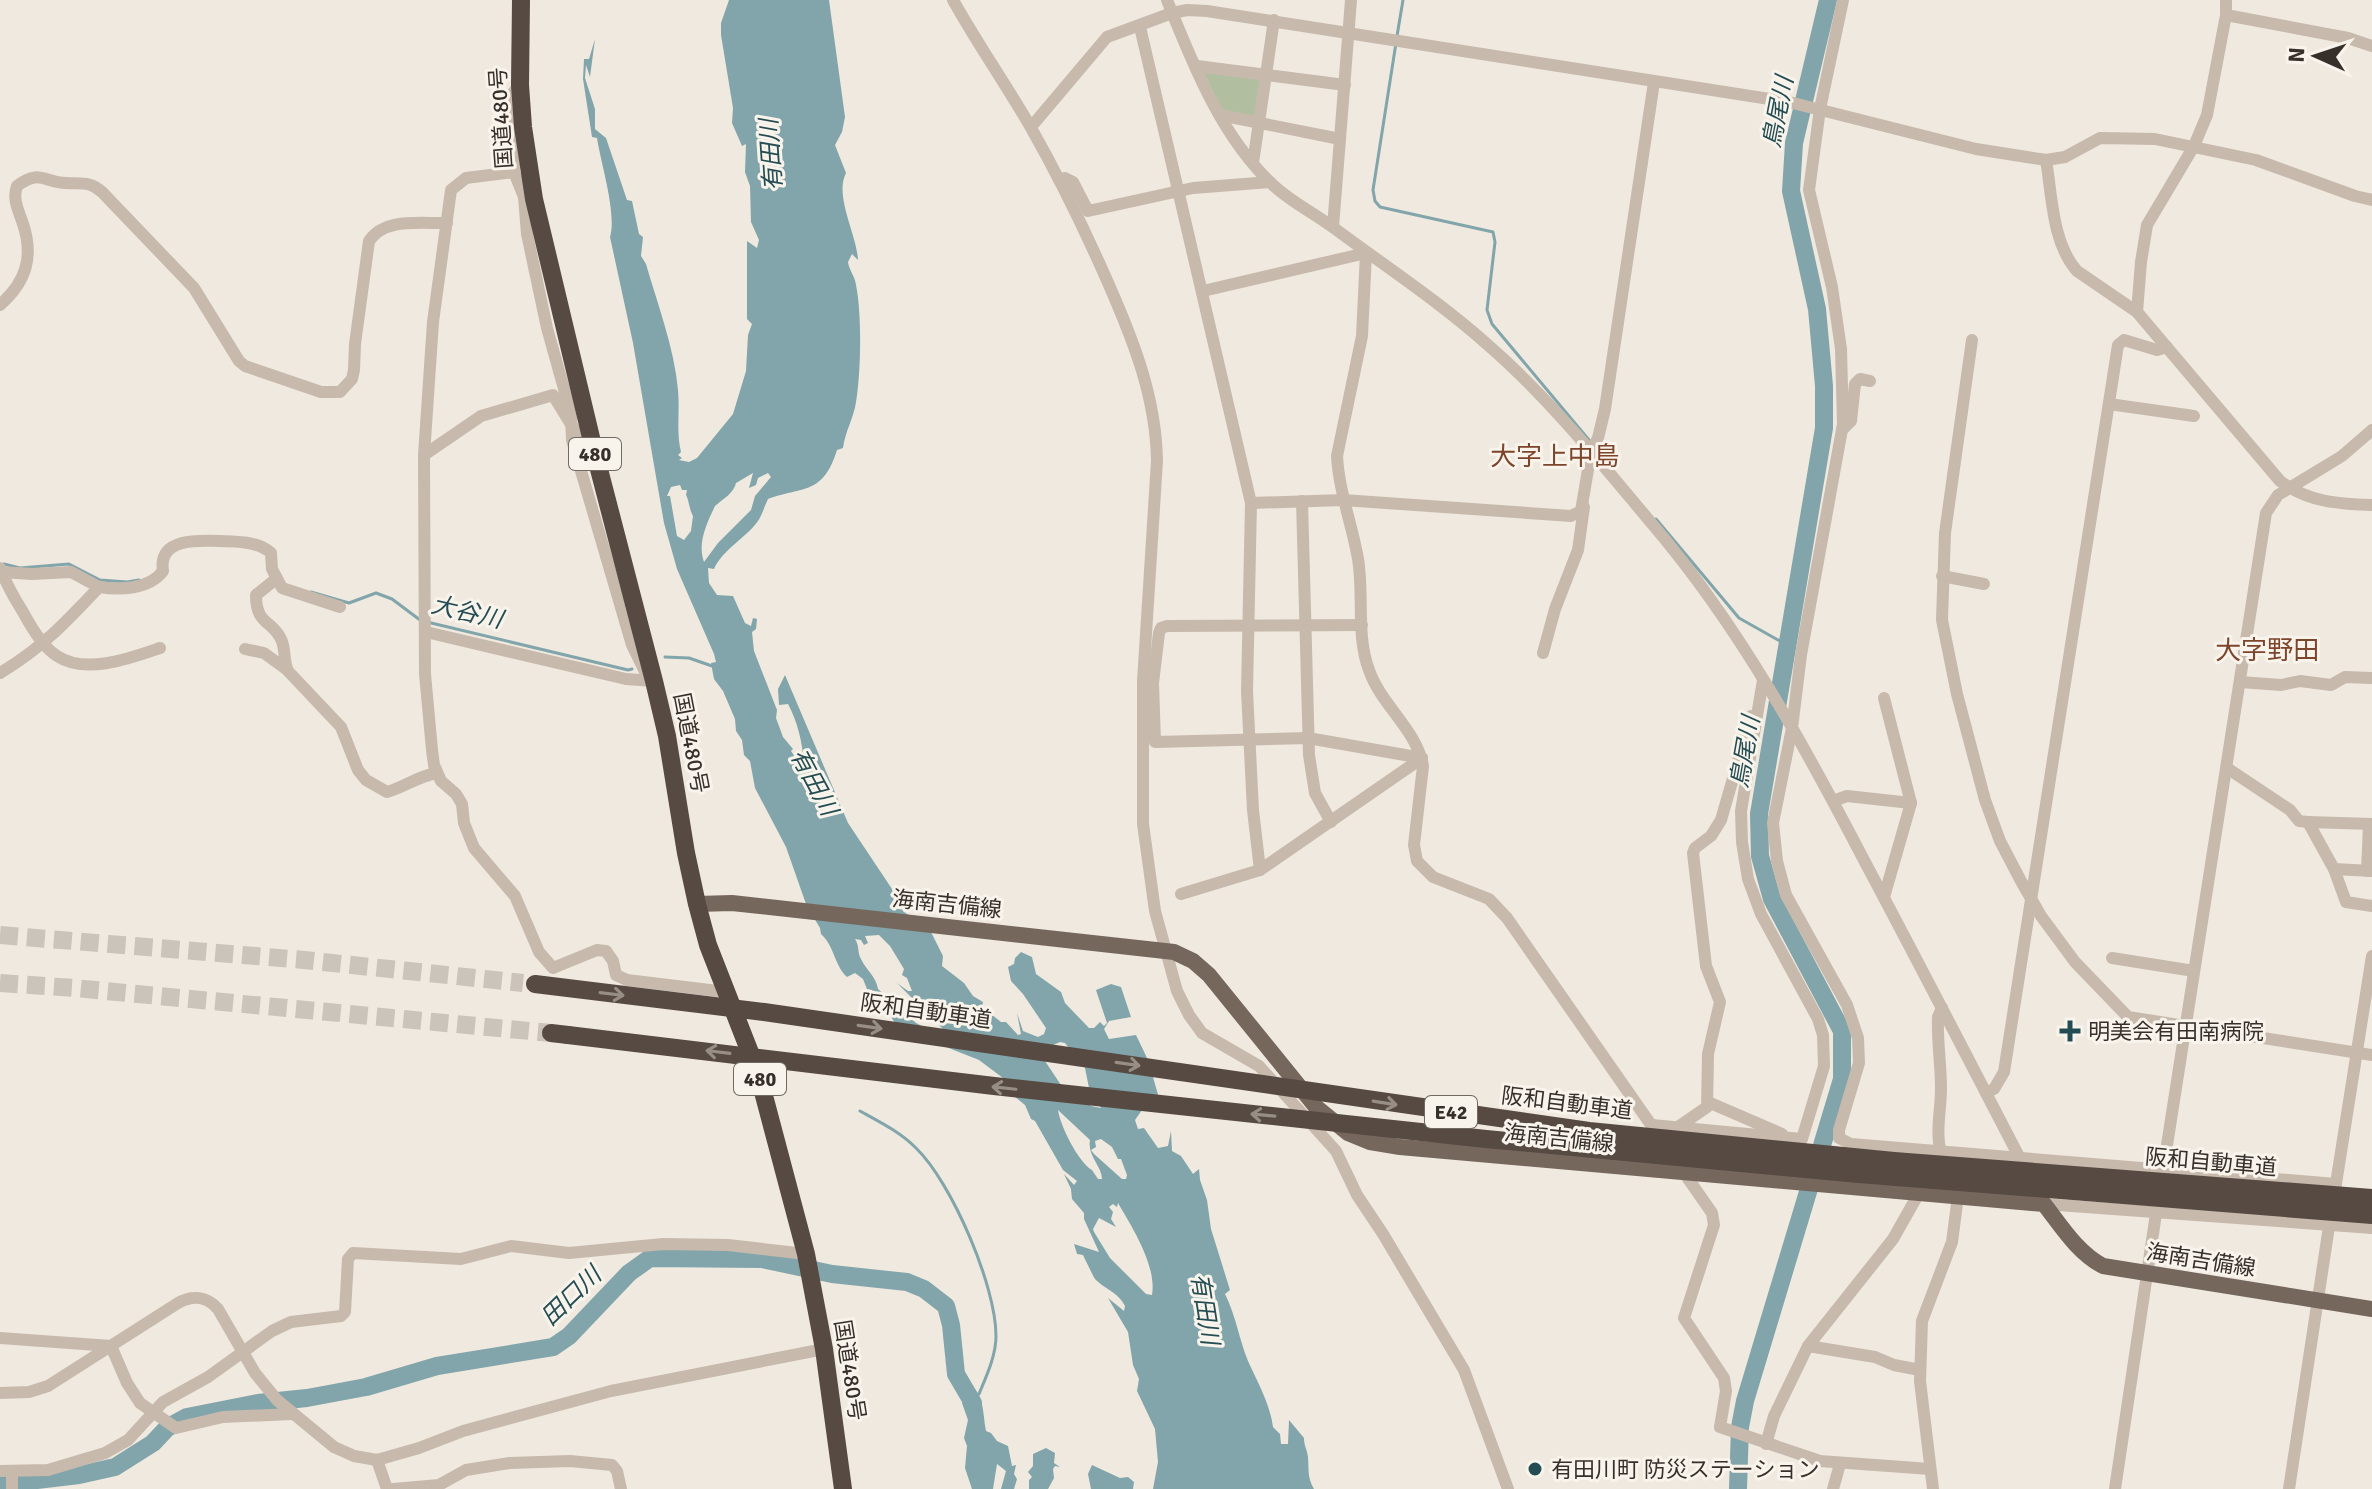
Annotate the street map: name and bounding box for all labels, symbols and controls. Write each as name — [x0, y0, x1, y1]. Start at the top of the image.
north arrow — [2276, 16, 2356, 96]
text: N — [2283, 47, 2310, 63]
street label: 国道480号 — [484, 66, 518, 170]
water label: 鳥尾川 — [1756, 71, 1800, 150]
water label: 有田川 — [753, 115, 788, 192]
road number: 480 — [569, 438, 621, 470]
district label: 大字上中島 — [1490, 441, 1620, 473]
water label: 大谷川 — [429, 589, 508, 635]
district label: 大字野田 — [2215, 635, 2319, 667]
street label: 国道480号 — [668, 691, 714, 795]
water label: 鳥尾川 — [1724, 711, 1767, 790]
water label: 有田川 — [784, 743, 846, 823]
street label: 海南吉備線 — [891, 885, 1003, 923]
one-way arrow — [598, 986, 625, 1001]
street label: 阪和自動車道 — [859, 988, 993, 1034]
place label: 明美会有田南病院 — [2088, 1018, 2264, 1045]
one-way arrow — [857, 1020, 882, 1035]
marker: 明美会有田南病院 — [2059, 1020, 2081, 1042]
one-way arrow — [705, 1045, 732, 1060]
one-way arrow — [1114, 1057, 1140, 1072]
road number: 480 — [734, 1063, 786, 1095]
one-way arrow — [991, 1080, 1018, 1095]
street label: 阪和自動車道 — [1500, 1082, 1634, 1124]
one-way arrow — [1372, 1096, 1397, 1111]
road number: E42 — [1425, 1096, 1477, 1128]
one-way arrow — [1250, 1107, 1277, 1122]
street label: 海南吉備線 — [1503, 1119, 1615, 1157]
street label: 阪和自動車道 — [2144, 1143, 2278, 1181]
street label: 海南吉備線 — [2145, 1238, 2257, 1282]
water label: 田口川 — [535, 1258, 609, 1332]
water label: 有田川 — [1185, 1271, 1226, 1350]
street label: 国道480号 — [829, 1318, 871, 1422]
place label: 有田川町 防災ステーション — [1551, 1456, 1819, 1483]
marker: 有田川町 防災ステーション — [1526, 1460, 1544, 1478]

